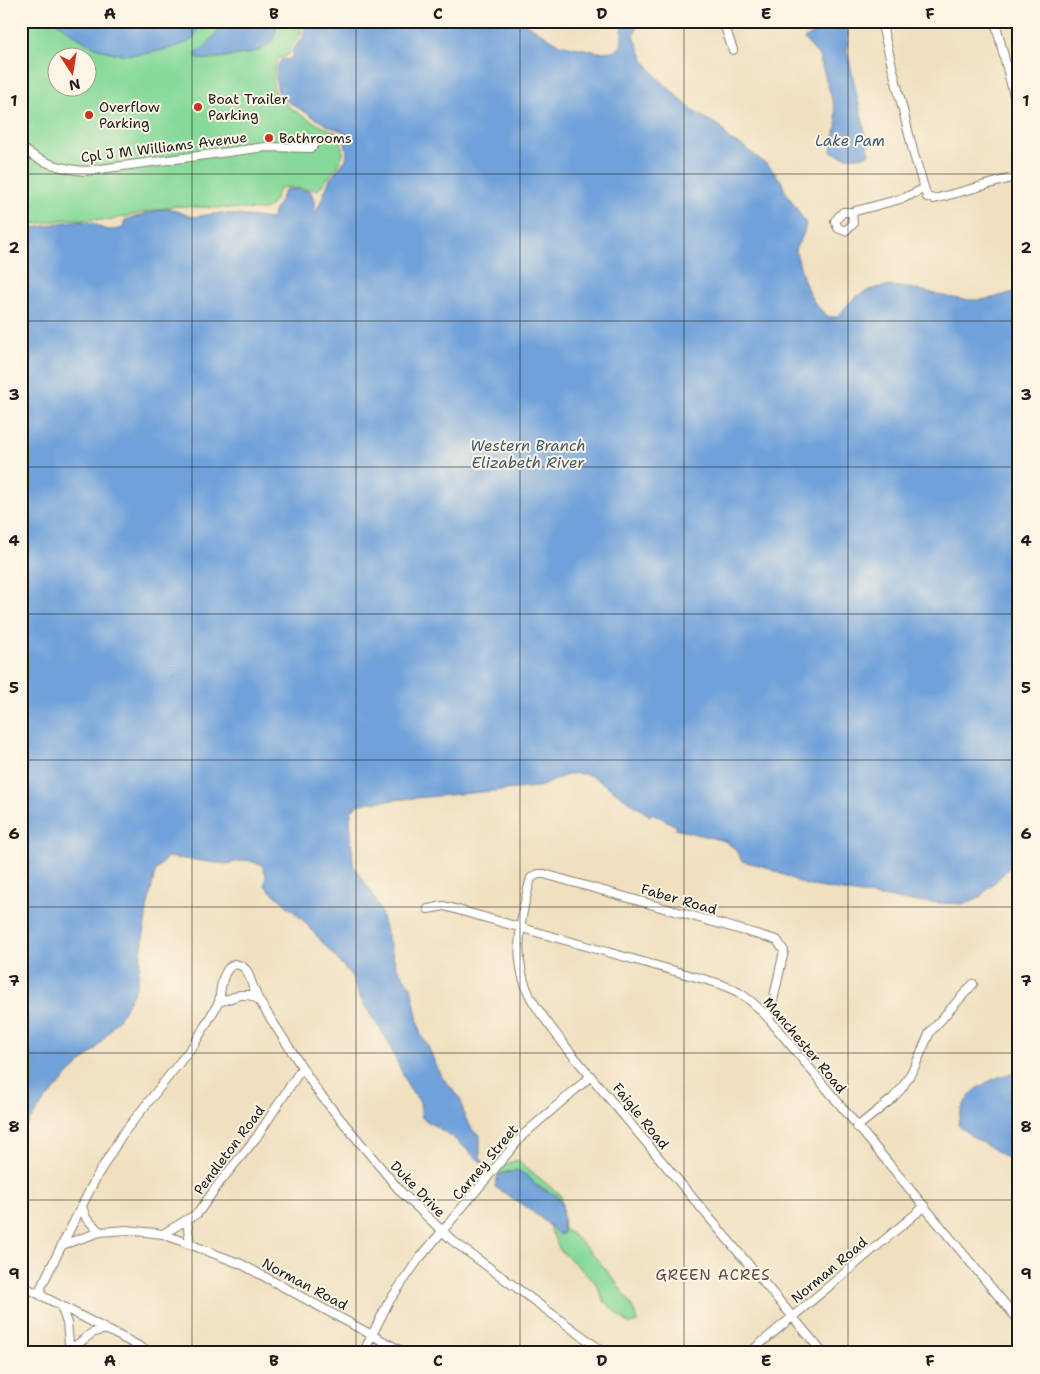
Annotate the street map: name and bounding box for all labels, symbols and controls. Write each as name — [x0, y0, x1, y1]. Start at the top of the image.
text: A — [104, 3, 116, 24]
text: B — [269, 3, 279, 24]
text: C — [433, 3, 443, 24]
text: D — [596, 3, 608, 24]
text: E — [761, 3, 771, 24]
text: F — [925, 3, 935, 24]
north arrow — [48, 48, 98, 98]
text: N — [67, 75, 82, 95]
text: 1 — [10, 90, 18, 111]
place label: Boat Trailer Parking — [208, 90, 288, 124]
text: 1 — [1022, 90, 1030, 111]
place label: Overflow Parking — [99, 98, 160, 132]
marker: Boat Trailer Parking — [192, 101, 204, 113]
marker: Overflow Parking — [83, 109, 95, 121]
street label: Cpl J M Williams Avenue — [80, 128, 248, 166]
place label: Bathrooms — [279, 129, 352, 147]
water label: Lake Pam — [815, 131, 885, 151]
marker: Bathrooms — [263, 132, 275, 144]
text: 2 — [8, 237, 20, 258]
text: 2 — [1020, 237, 1032, 258]
text: 3 — [8, 384, 20, 405]
text: 3 — [1020, 384, 1032, 405]
water label: Western Branch Elizabeth River — [470, 436, 586, 473]
text: 4 — [8, 530, 20, 551]
text: 4 — [1020, 530, 1032, 551]
text: 5 — [9, 677, 19, 698]
text: 5 — [1021, 677, 1031, 698]
text: 6 — [8, 823, 20, 844]
text: 6 — [1020, 823, 1032, 844]
street label: Faber Road — [639, 880, 719, 918]
text: 7 — [8, 970, 20, 991]
text: 7 — [1020, 970, 1032, 991]
street label: Manchester Road — [759, 993, 851, 1097]
street label: Faigle Road — [609, 1079, 673, 1153]
street label: Pendleton Road — [190, 1102, 269, 1198]
text: 8 — [8, 1116, 20, 1137]
text: 8 — [1020, 1116, 1032, 1137]
street label: Carney Street — [448, 1120, 522, 1204]
street label: Duke Drive — [387, 1157, 449, 1221]
street label: Norman Road — [787, 1233, 871, 1307]
street label: Norman Road — [259, 1254, 351, 1314]
text: 9 — [8, 1263, 20, 1284]
text: 9 — [1020, 1263, 1032, 1284]
district label: GREEN ACRES — [655, 1265, 771, 1285]
text: A — [104, 1350, 116, 1371]
text: B — [269, 1350, 279, 1371]
text: C — [433, 1350, 443, 1371]
text: D — [596, 1350, 608, 1371]
text: E — [761, 1350, 771, 1371]
text: F — [925, 1350, 935, 1371]

